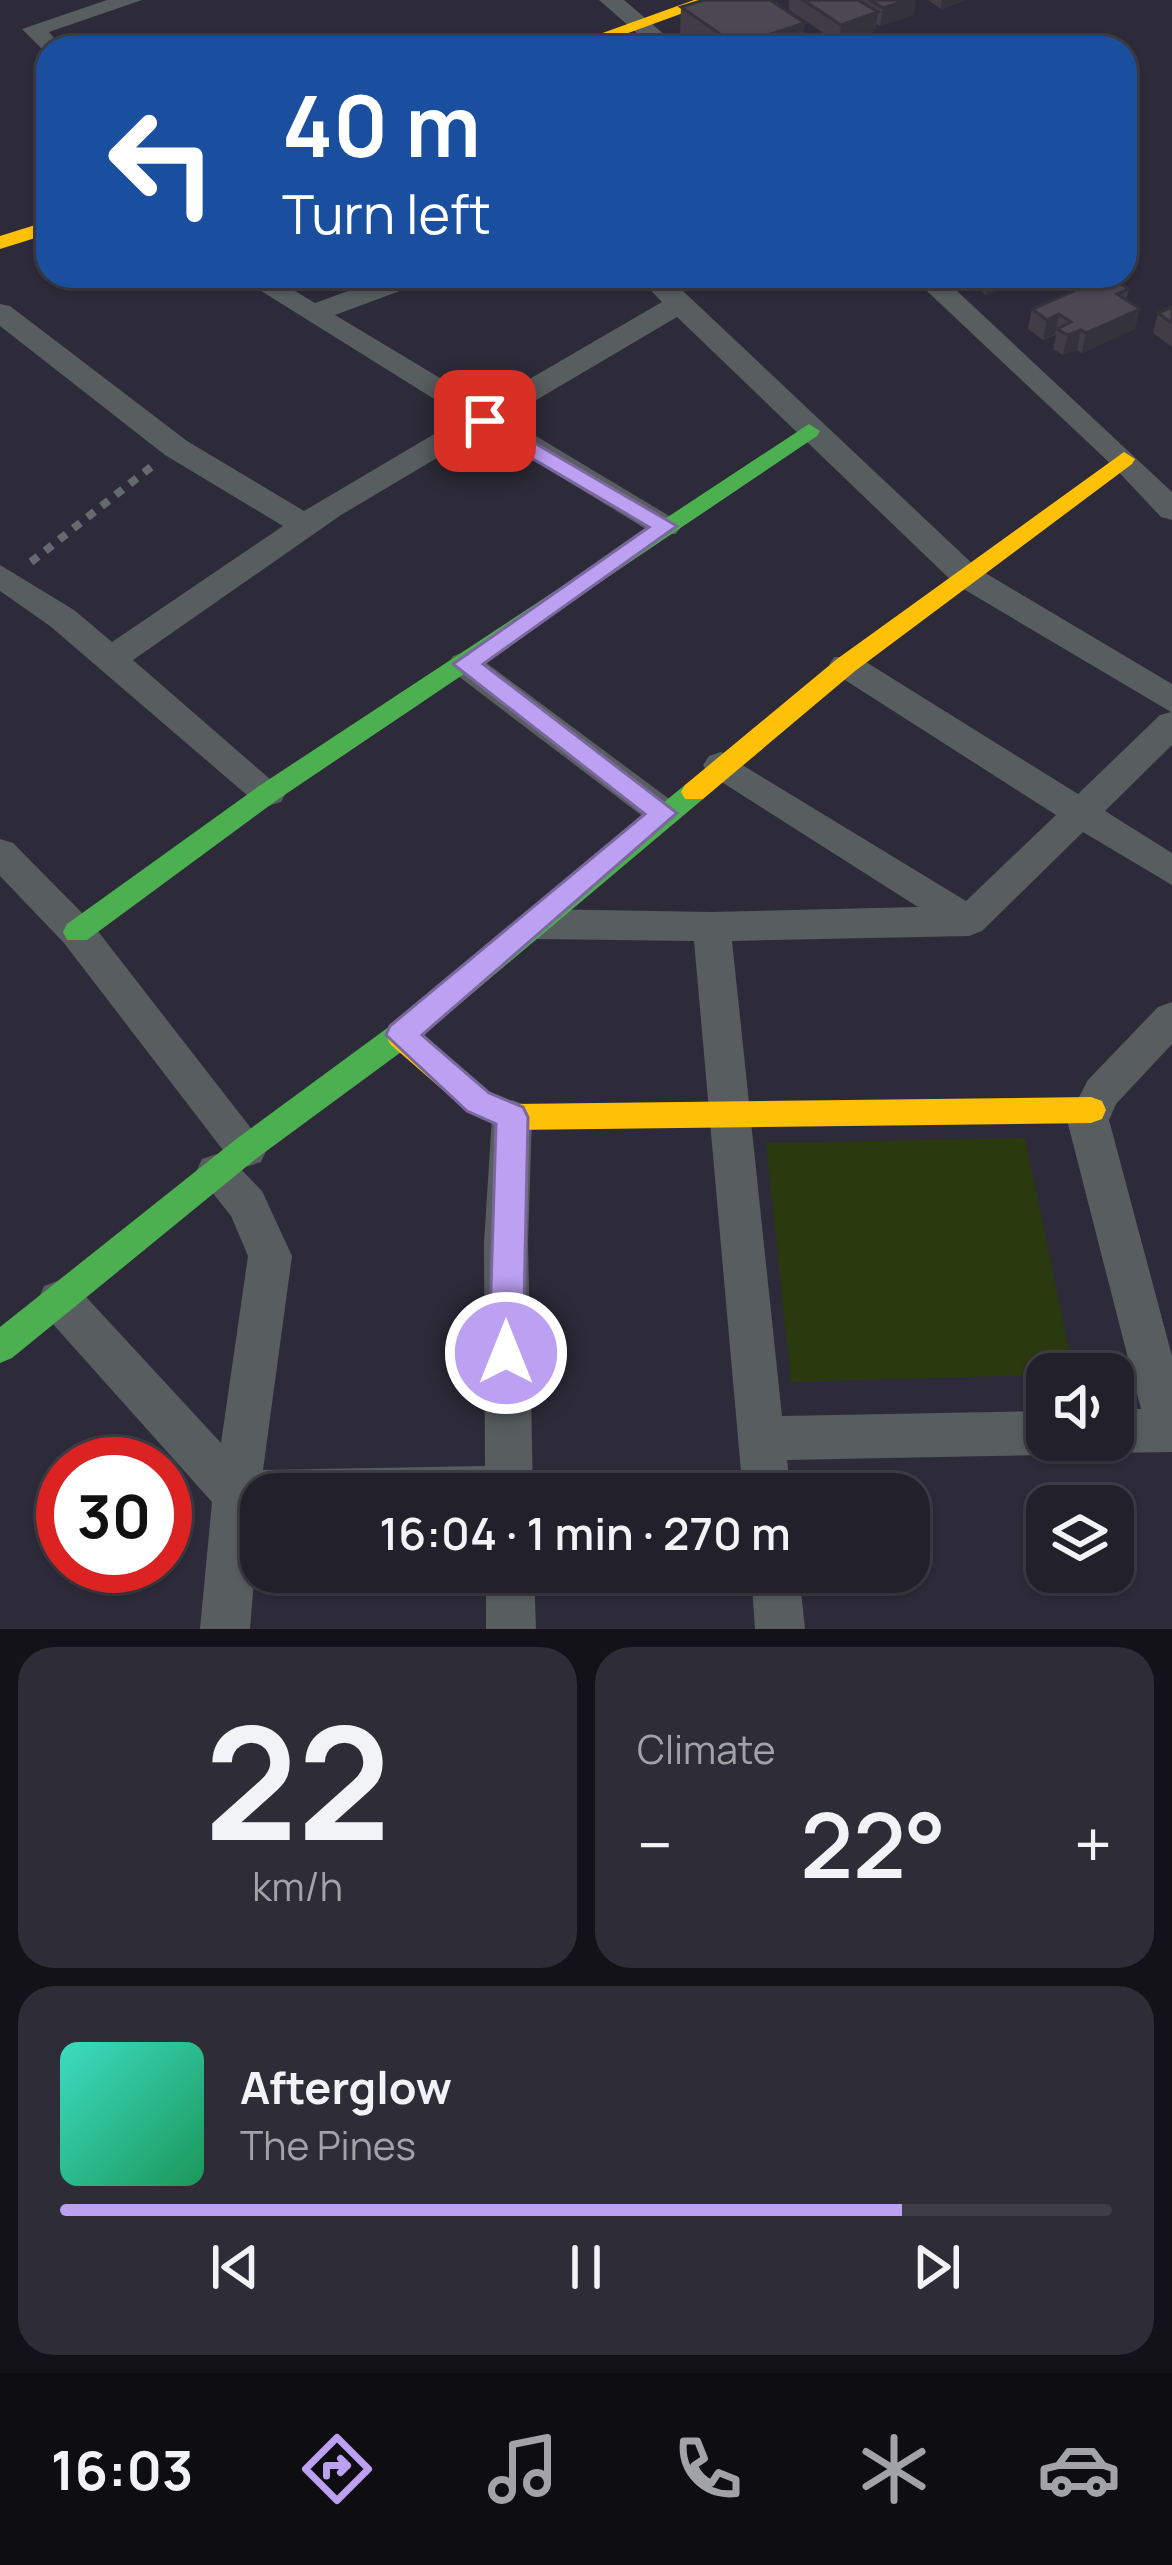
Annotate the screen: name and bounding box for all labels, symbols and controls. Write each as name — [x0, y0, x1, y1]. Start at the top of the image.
text: 40 m — [282, 67, 481, 182]
icon: left — [84, 84, 240, 240]
text: Turn left — [282, 176, 491, 250]
pin — [434, 370, 536, 472]
icon: arrive — [452, 388, 518, 454]
position arrow — [443, 1290, 569, 1416]
map controls — [1026, 1353, 1134, 1593]
button: sound — [1026, 1353, 1134, 1461]
speed limit sign: 30 — [36, 1437, 192, 1593]
button: layers — [1026, 1485, 1134, 1593]
text: 16:04 · 1 min · 270 m — [379, 1502, 791, 1564]
text: 22 — [205, 1674, 390, 1887]
text: Climate — [637, 1722, 776, 1776]
text: 22° — [800, 1782, 946, 1905]
text: − — [637, 1799, 673, 1889]
text: + — [1074, 1799, 1112, 1889]
text: km/h — [252, 1859, 343, 1913]
text: Afterglow — [240, 2056, 452, 2118]
text: The Pines — [240, 2118, 416, 2172]
icon: previous — [202, 2234, 268, 2300]
icon: pause — [553, 2234, 619, 2300]
icon: next — [904, 2234, 970, 2300]
icon: directions — [295, 2427, 379, 2511]
icon: music — [481, 2427, 565, 2511]
icon: phone — [666, 2427, 750, 2511]
icon: climate — [852, 2427, 936, 2511]
icon: car — [1037, 2427, 1121, 2511]
text: 16:03 — [51, 2432, 193, 2506]

